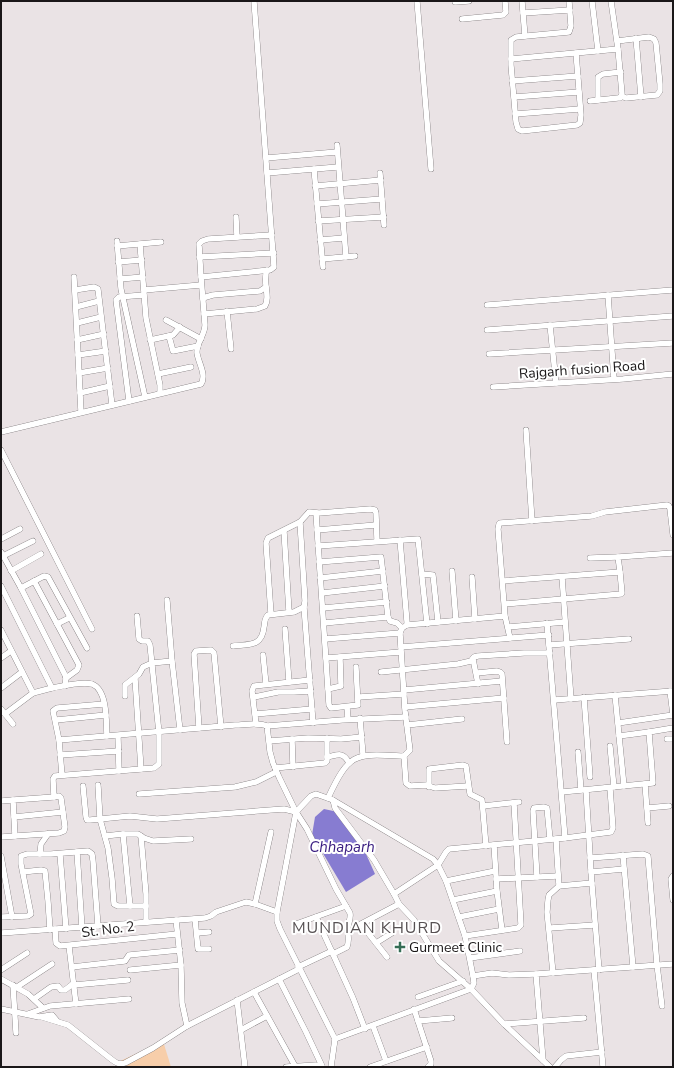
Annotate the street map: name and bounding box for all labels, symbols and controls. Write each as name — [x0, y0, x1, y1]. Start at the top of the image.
street label: Rajgarh fusion Road — [518, 356, 646, 383]
water label: Chhaparh — [309, 837, 375, 857]
street label: St. No. 2 — [80, 917, 136, 942]
district label: MUNDIAN KHURD — [292, 917, 442, 939]
place label: Gurmeet Clinic — [409, 938, 502, 957]
marker: Gurmeet Clinic — [394, 941, 406, 953]

